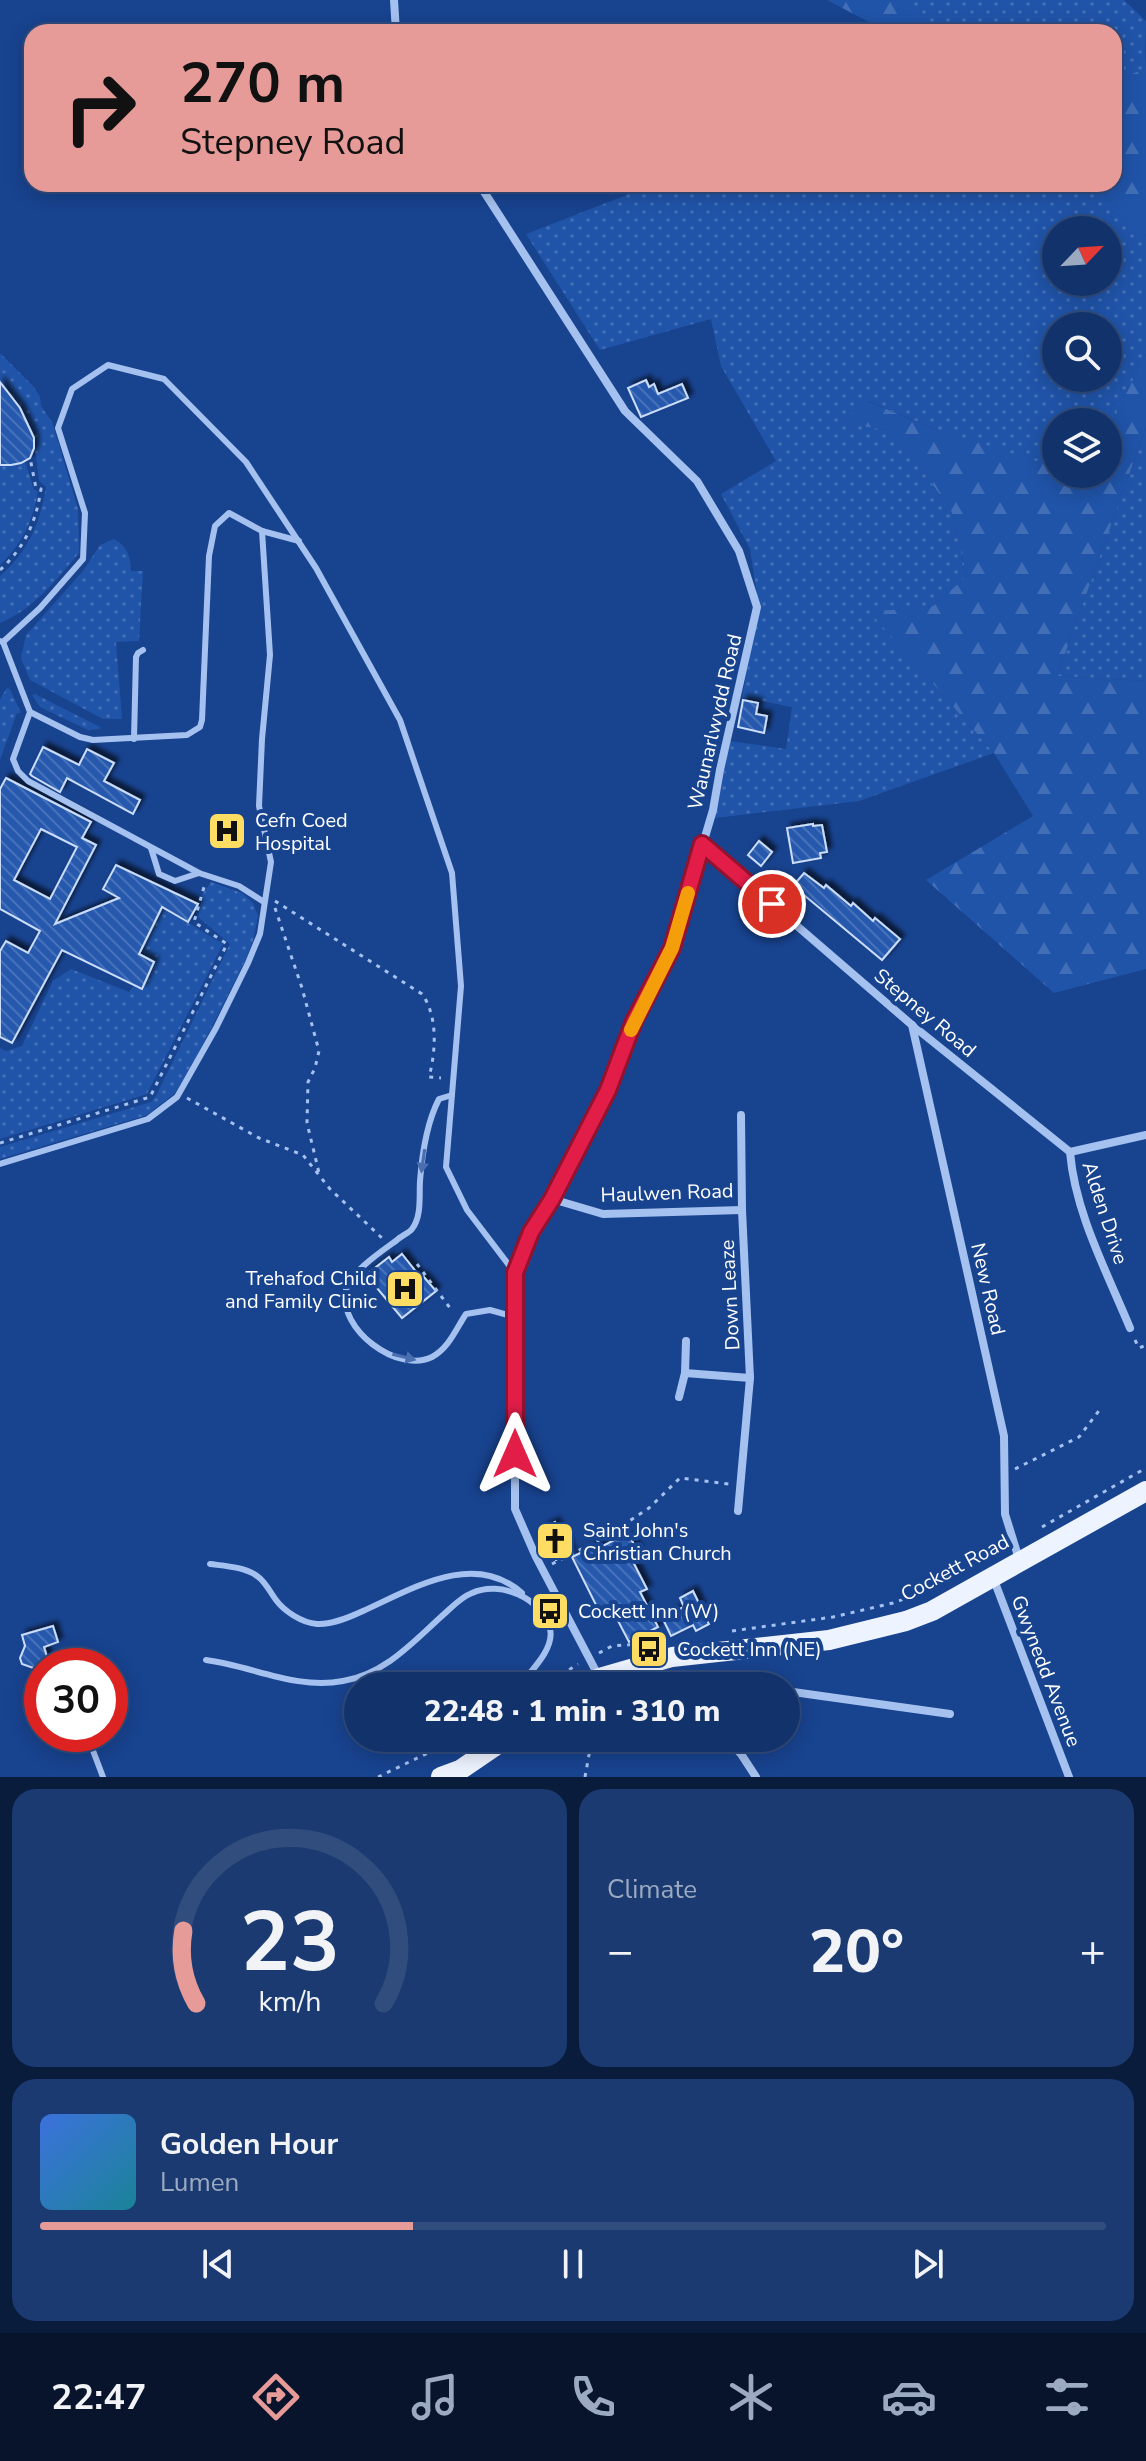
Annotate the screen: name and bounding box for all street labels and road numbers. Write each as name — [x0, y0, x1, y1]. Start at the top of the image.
street label: Waunarlwydd Road — [682, 631, 748, 813]
street label: Stepney Road — [868, 962, 982, 1064]
street label: Alden Drive — [1076, 1158, 1134, 1268]
street label: Haulwen Road — [600, 1177, 734, 1209]
street label: Down Leaze — [714, 1239, 746, 1351]
street label: New Road — [964, 1240, 1012, 1338]
street label: Cockett Road — [896, 1528, 1014, 1608]
street label: Gwynedd Avenue — [1005, 1591, 1087, 1751]

